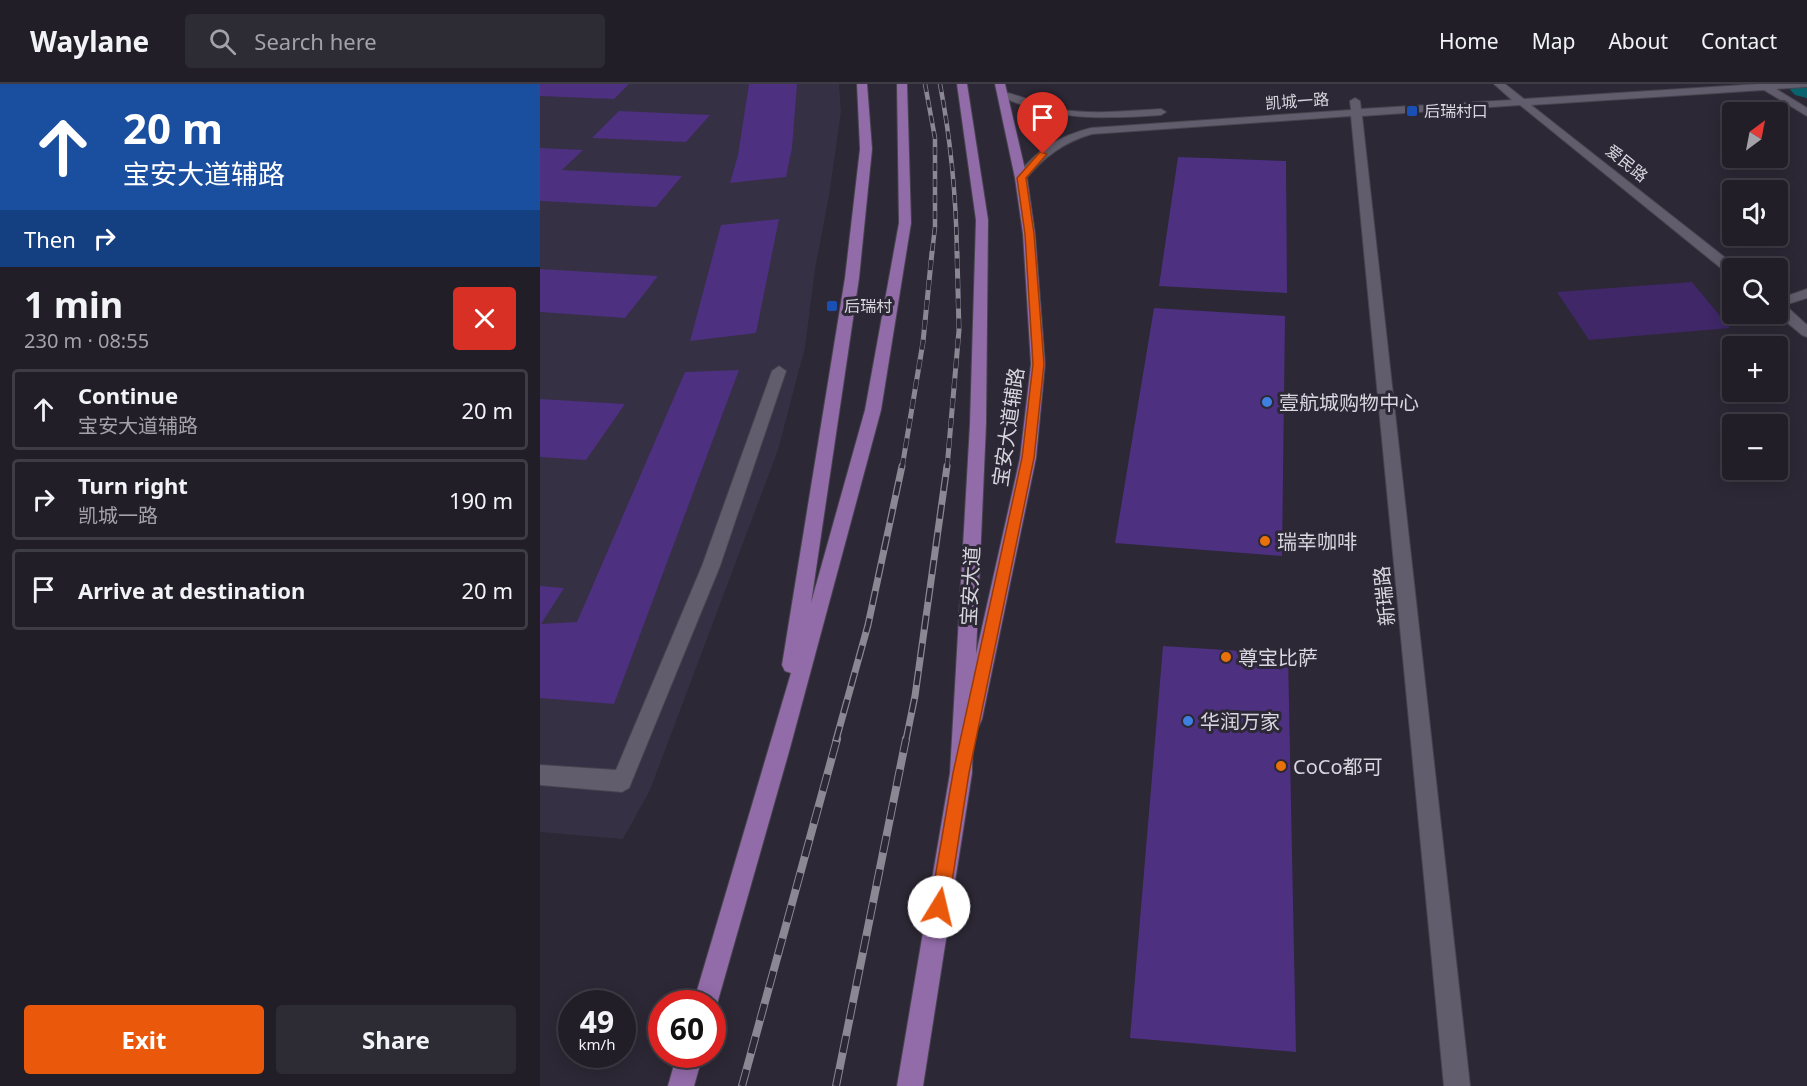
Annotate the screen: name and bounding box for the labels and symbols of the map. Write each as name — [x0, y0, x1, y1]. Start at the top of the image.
street label: 凯城一路 — [1264, 88, 1330, 114]
pin — [1017, 92, 1068, 154]
place label: 后瑞村口 — [1424, 100, 1488, 122]
north arrow — [1722, 102, 1788, 168]
marker: 后瑞村口 — [1405, 104, 1419, 118]
street label: 爱民路 — [1601, 139, 1653, 187]
place label: 后瑞村 — [844, 295, 892, 317]
marker: 后瑞村 — [825, 299, 839, 313]
street label: 宝安大道辅路 — [986, 366, 1030, 488]
place label: 壹航城购物中心 — [1279, 389, 1419, 416]
marker: 壹航城购物中心 — [1260, 395, 1274, 409]
place label: 瑞幸咖啡 — [1277, 528, 1357, 555]
marker: 瑞幸咖啡 — [1258, 534, 1272, 548]
street label: 宝安大道 — [954, 545, 986, 627]
street label: 新瑞路 — [1367, 565, 1401, 627]
place label: 尊宝比萨 — [1238, 644, 1318, 671]
marker: 尊宝比萨 — [1219, 650, 1233, 664]
place label: 华润万家 — [1200, 708, 1280, 735]
marker: 华润万家 — [1181, 714, 1195, 728]
place label: CoCo都可 — [1293, 753, 1382, 780]
marker: CoCo都可 — [1274, 759, 1288, 773]
position arrow — [907, 875, 971, 939]
speed limit sign: 60 — [648, 990, 726, 1068]

